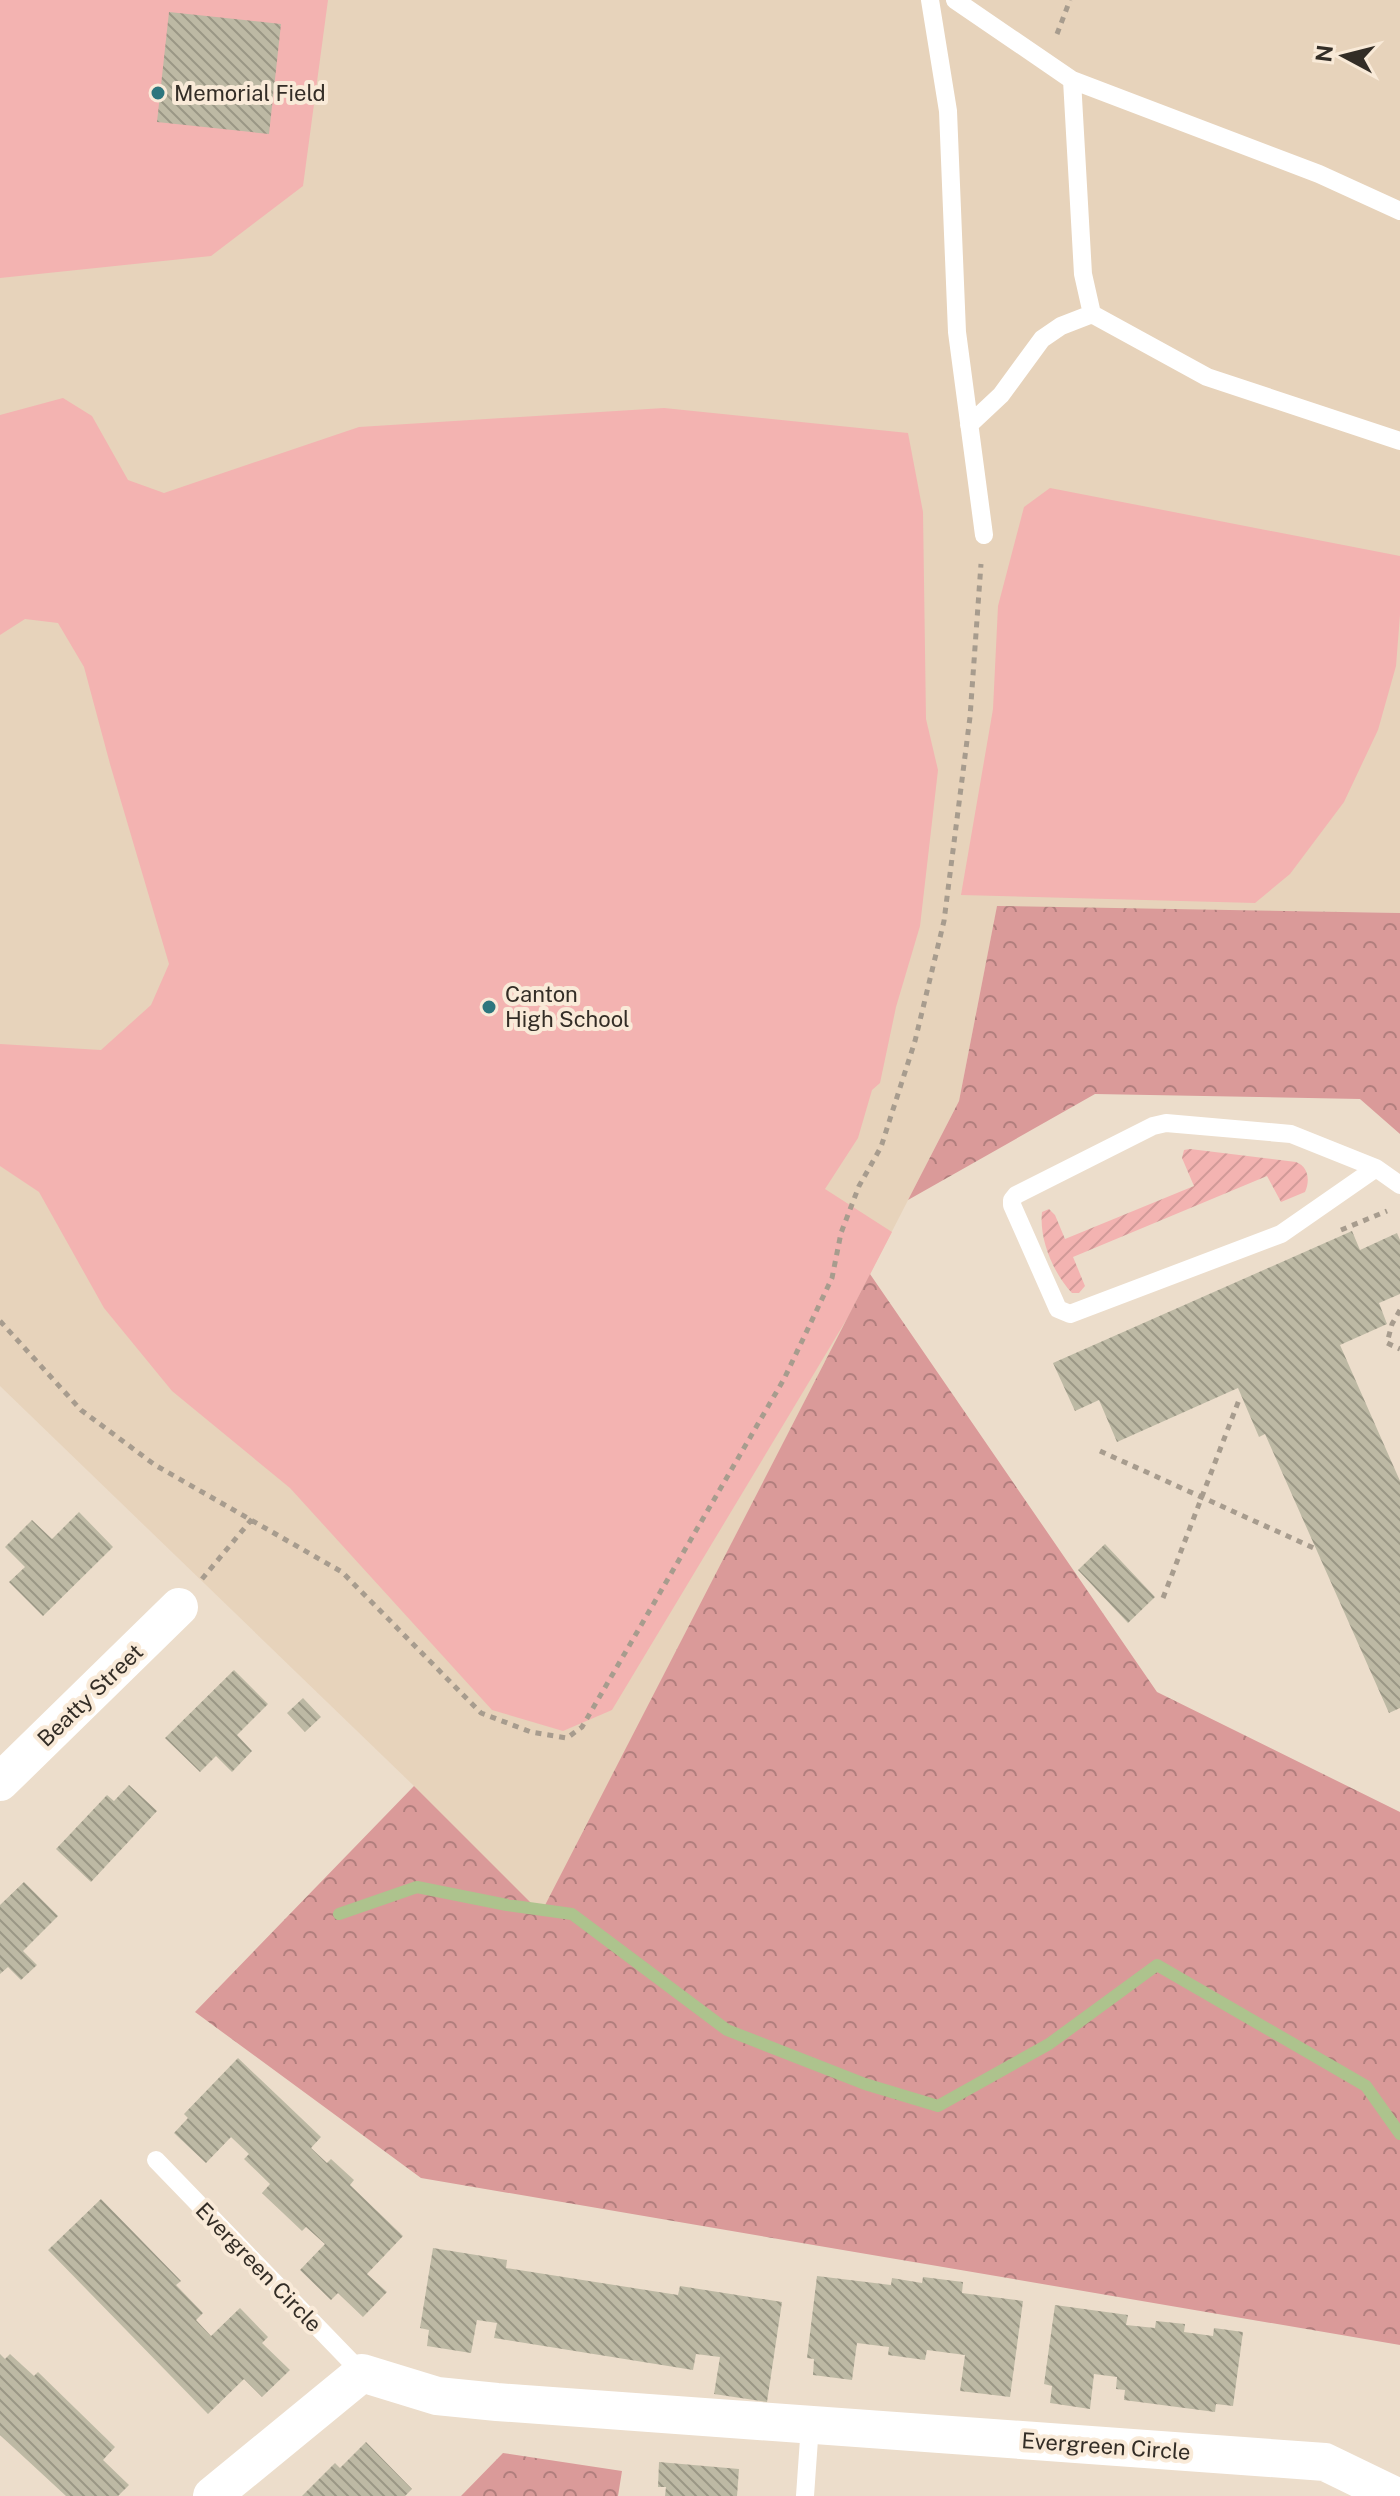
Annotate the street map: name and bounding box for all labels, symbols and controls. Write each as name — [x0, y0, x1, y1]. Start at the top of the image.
north arrow — [1304, 16, 1384, 96]
text: N — [1310, 43, 1338, 64]
place label: Memorial Field — [174, 80, 326, 106]
marker: Memorial Field — [149, 84, 167, 102]
place label: Canton High School — [505, 981, 630, 1032]
marker: Canton High School — [480, 998, 498, 1016]
street label: Beatty Street — [32, 1638, 148, 1752]
street label: Evergreen Circle — [191, 2197, 327, 2337]
street label: Evergreen Circle — [1021, 2427, 1191, 2465]

